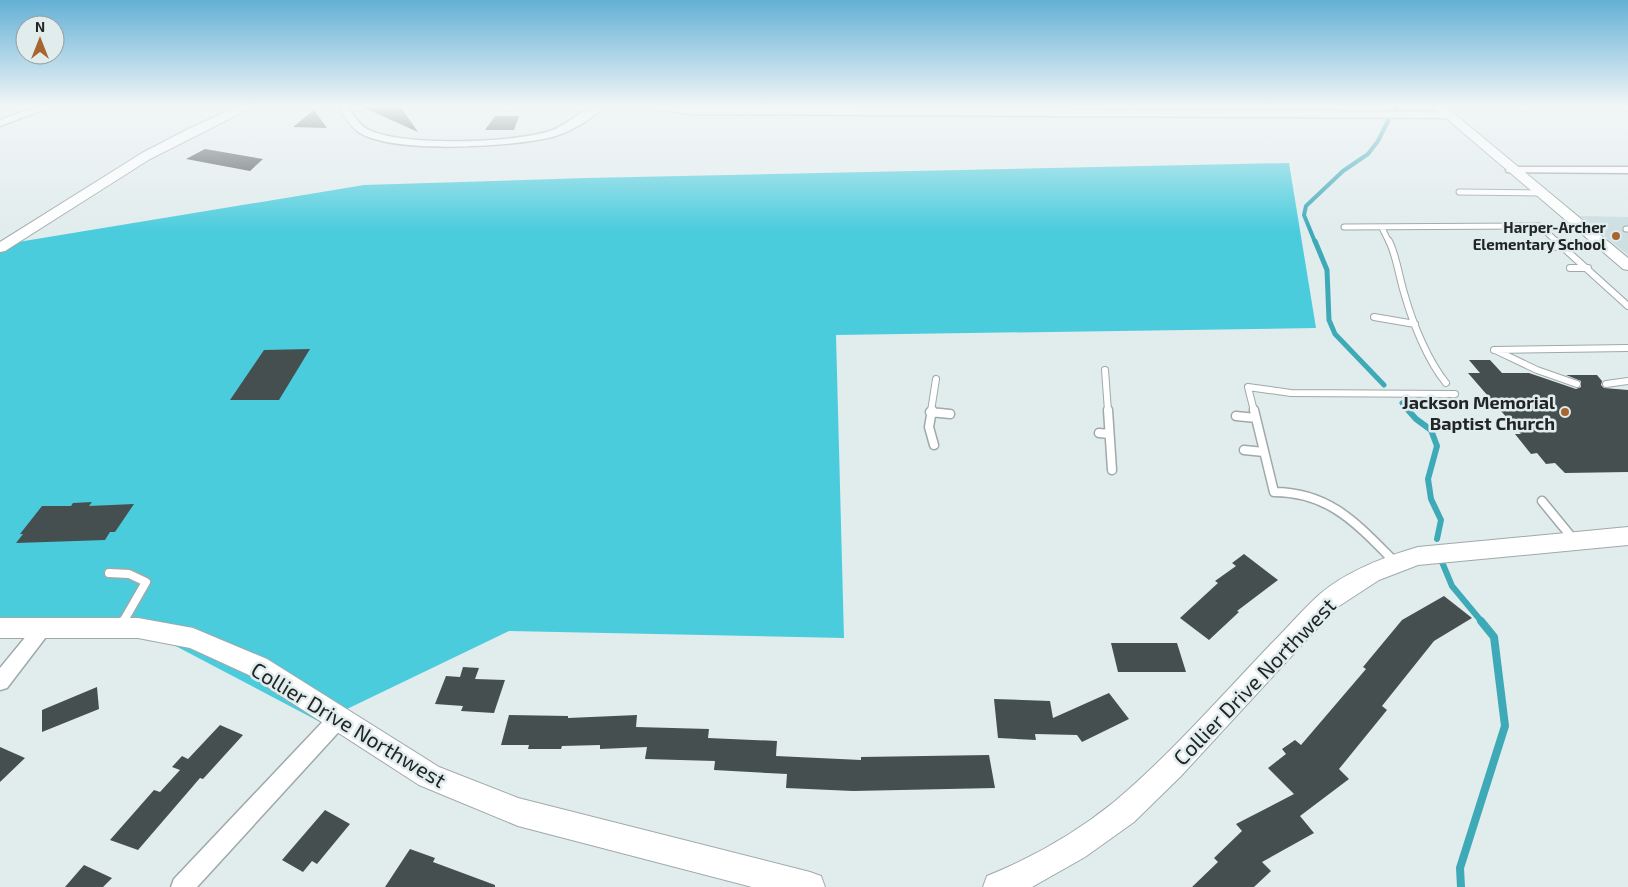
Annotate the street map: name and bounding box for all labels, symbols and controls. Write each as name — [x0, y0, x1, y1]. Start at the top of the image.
north arrow — [15, 15, 65, 65]
text: N — [35, 18, 45, 35]
place label: Harper-Archer Elementary School — [1473, 218, 1607, 254]
marker: Harper-Archer Elementary School — [1610, 230, 1622, 242]
place label: Jackson Memorial Baptist Church — [1402, 391, 1555, 434]
marker: Jackson Memorial Baptist Church — [1559, 406, 1571, 418]
street label: Collier Drive Northwest — [1168, 592, 1340, 770]
street label: Collier Drive Northwest — [247, 656, 451, 792]

